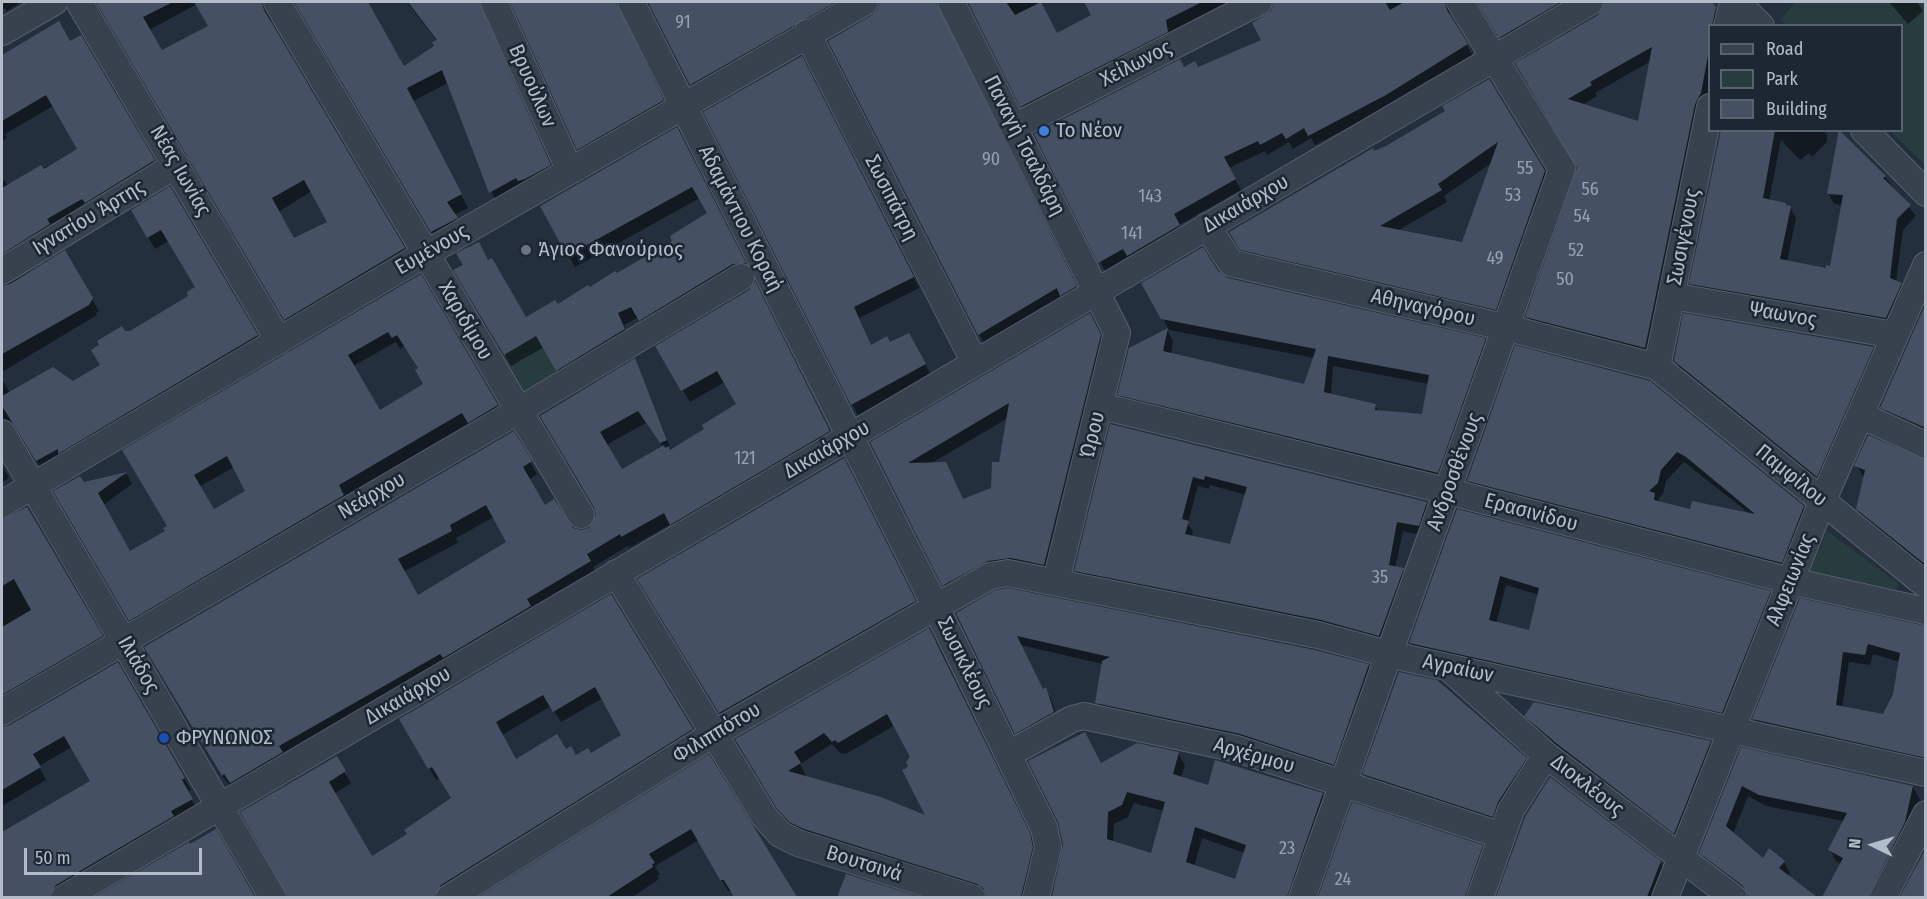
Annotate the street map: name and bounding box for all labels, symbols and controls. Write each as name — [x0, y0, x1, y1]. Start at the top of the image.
house number: 91 — [675, 12, 691, 34]
legend — [1708, 24, 1903, 132]
street label: Χείλωνος — [1096, 35, 1176, 93]
text: Road — [1766, 38, 1803, 60]
street label: Βρυούλων — [503, 41, 561, 131]
text: Park — [1766, 68, 1798, 90]
street label: Παναγή Τσαλδάρη — [978, 72, 1070, 220]
text: Building — [1766, 98, 1827, 120]
place label: Το Νέον — [1056, 118, 1122, 144]
street label: Νέας Ιωνίας — [144, 121, 216, 221]
marker: Το Νέον — [1037, 124, 1051, 138]
street label: Αδαμάντιου Κοραή — [692, 142, 788, 296]
house number: 90 — [982, 149, 1000, 171]
street label: Σωσιπάτρη — [859, 151, 923, 245]
house number: 55 — [1517, 158, 1533, 180]
street label: Δικαιάρχου — [1199, 169, 1293, 239]
street label: Ιγνατίου Άρτης — [28, 175, 150, 261]
house number: 56 — [1581, 179, 1599, 201]
house number: 53 — [1505, 185, 1521, 207]
house number: 143 — [1138, 186, 1162, 208]
street label: Σωσιγένους — [1662, 187, 1706, 287]
house number: 54 — [1574, 206, 1590, 228]
street label: Ευμένους — [391, 219, 473, 281]
house number: 141 — [1121, 223, 1143, 245]
place label: Άγιος Φανούριος — [538, 237, 683, 263]
house number: 52 — [1568, 240, 1584, 262]
marker: Άγιος Φανούριος — [519, 243, 533, 257]
house number: 49 — [1486, 248, 1504, 270]
house number: 50 — [1556, 269, 1574, 291]
street label: Χαριδίμου — [432, 277, 498, 365]
street label: Αθηναγόρου — [1368, 284, 1478, 332]
street label: Ψαωνος — [1748, 297, 1818, 333]
street label: Ώρου — [1075, 409, 1111, 461]
street label: Ανδροσθένους — [1422, 410, 1488, 534]
street label: Δικαιάρχου — [780, 415, 874, 485]
street label: Παμφίλου — [1750, 439, 1832, 513]
house number: 121 — [734, 448, 756, 470]
street label: Νεάρχου — [334, 467, 410, 525]
street label: Ερασινίδου — [1482, 488, 1580, 538]
street label: Αλφειωνίας — [1761, 530, 1821, 630]
house number: 35 — [1372, 567, 1388, 589]
street label: Σωσικλέους — [931, 613, 997, 713]
street label: Ιλιάδος — [112, 632, 164, 698]
street label: Αγραίων — [1420, 649, 1496, 689]
street label: Δικαιάρχου — [361, 661, 455, 731]
street label: Φιλιππότου — [669, 697, 765, 769]
place label: ΦΡΥΝΩΝΟΣ — [176, 725, 273, 751]
marker: ΦΡΥΝΩΝΟΣ — [157, 731, 171, 745]
street label: Αρχέρμου — [1211, 732, 1297, 780]
street label: Διοκλέους — [1545, 750, 1629, 822]
north arrow — [1843, 815, 1903, 875]
scale bar — [27, 836, 206, 874]
house number: 23 — [1279, 838, 1295, 860]
text: N — [1845, 838, 1864, 849]
street label: Βουτσινά — [823, 841, 905, 887]
text: 50 m — [35, 847, 71, 869]
house number: 24 — [1335, 869, 1351, 891]

